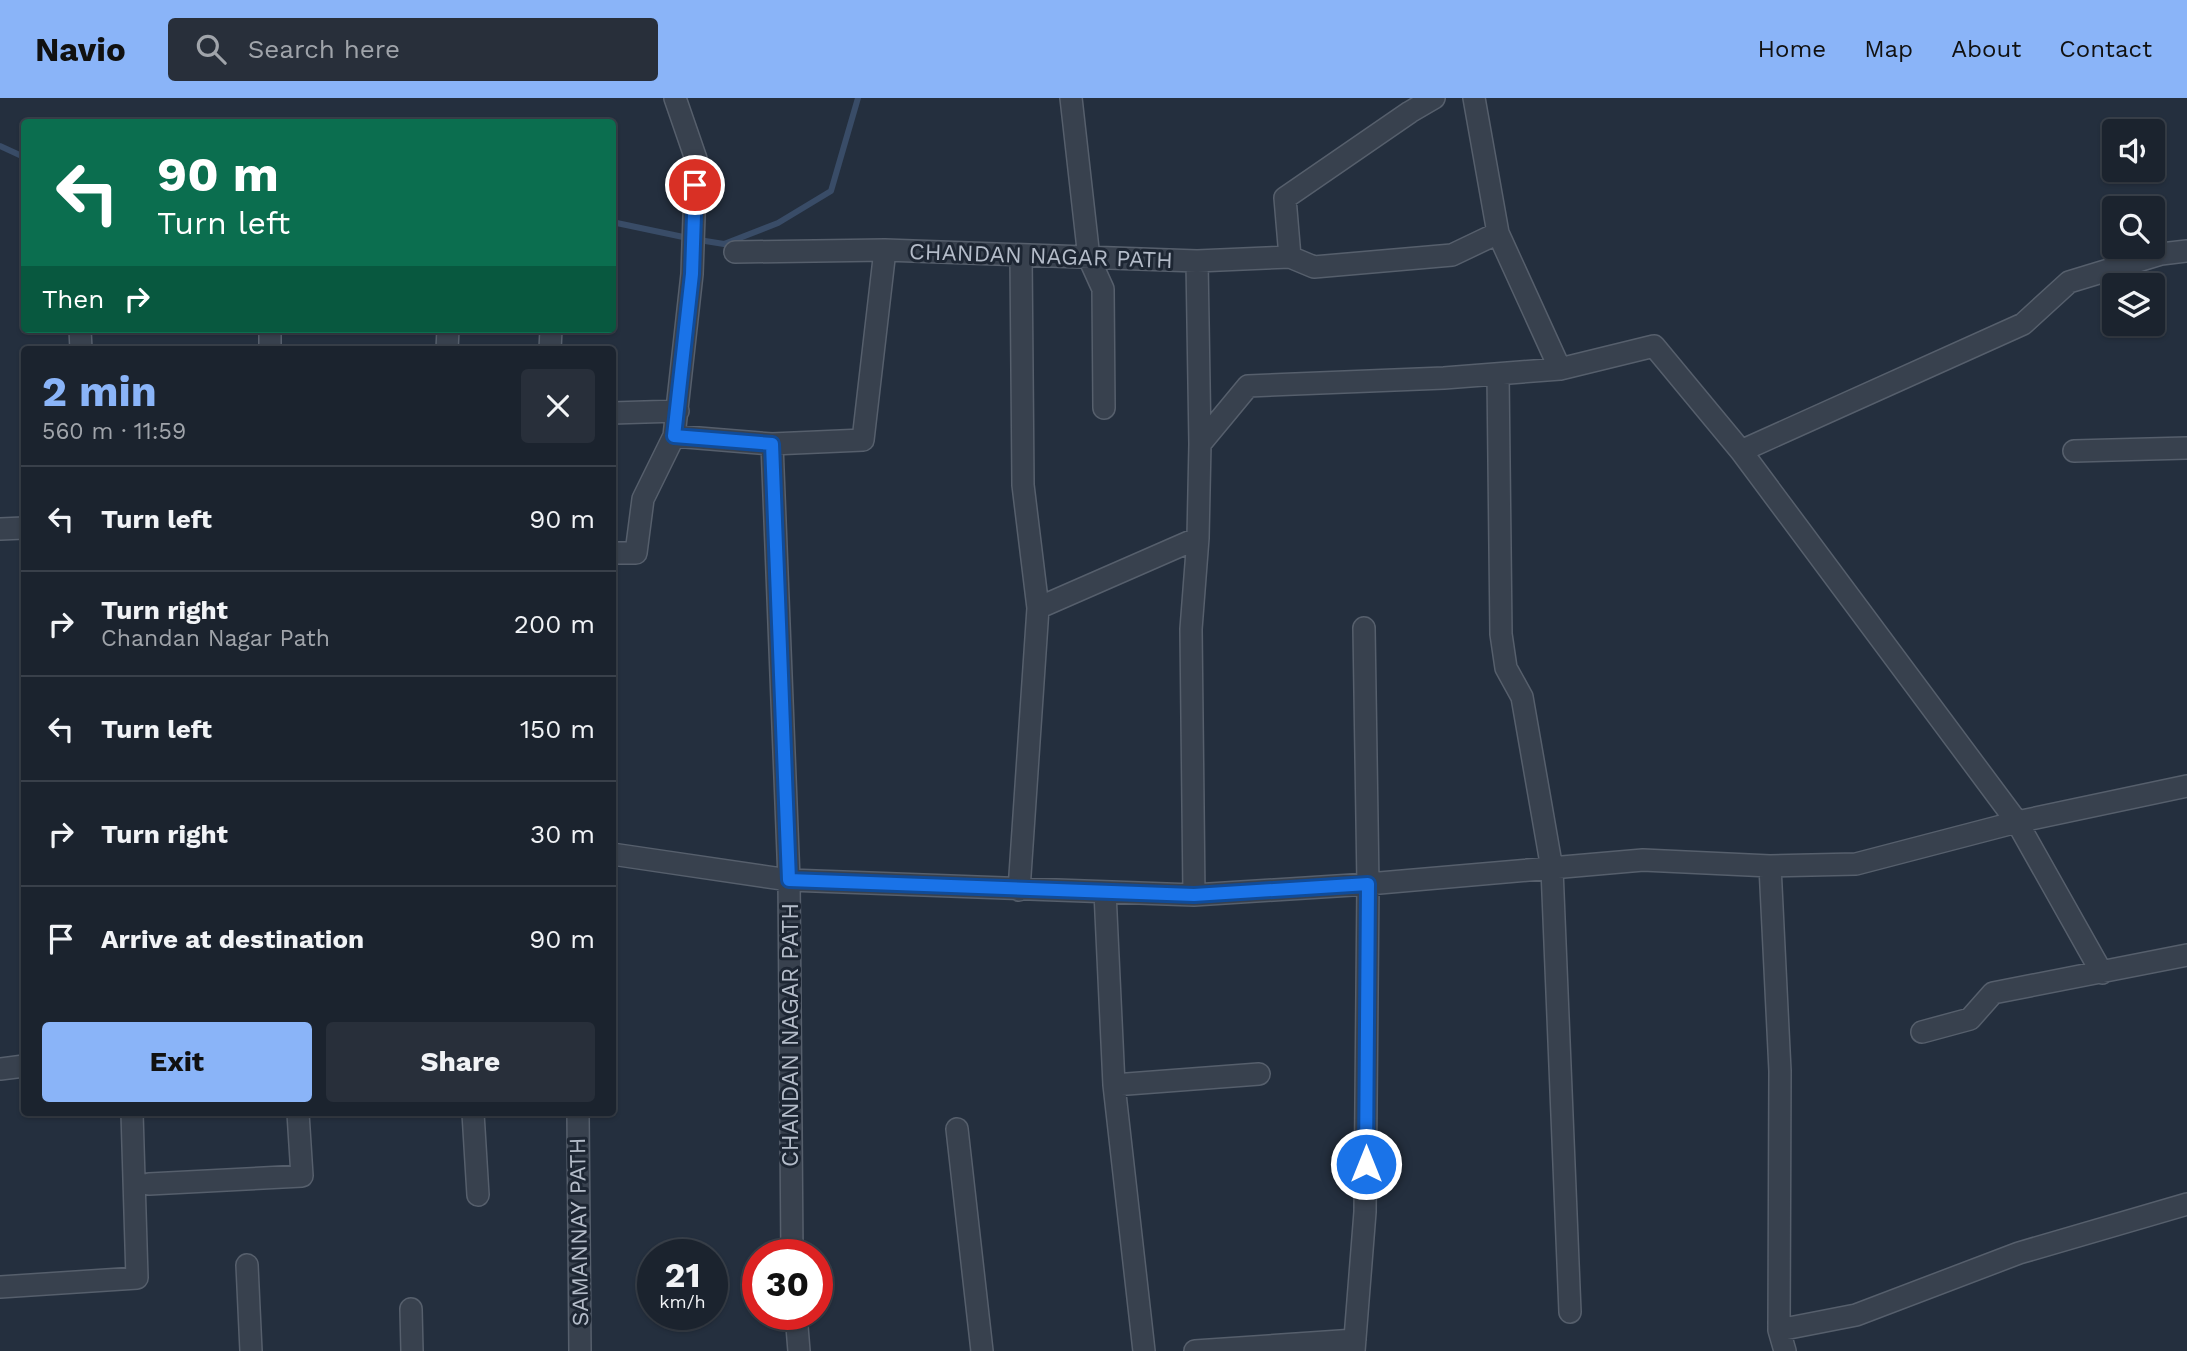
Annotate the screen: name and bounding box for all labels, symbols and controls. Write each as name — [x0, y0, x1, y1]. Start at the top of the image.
search box — [168, 18, 658, 81]
text: Navio — [35, 30, 126, 69]
icon: search — [192, 30, 230, 68]
text: Search here — [248, 34, 400, 64]
text: Home — [1758, 35, 1826, 63]
text: Map — [1864, 35, 1913, 63]
text: About — [1951, 35, 2021, 63]
text: Contact — [2059, 35, 2152, 63]
map controls — [2102, 119, 2165, 336]
button: sound — [2102, 119, 2165, 182]
text: 90 m — [157, 145, 279, 203]
icon: left — [42, 147, 133, 238]
pin — [665, 155, 725, 215]
icon: arrive — [676, 166, 714, 204]
button: search — [2102, 196, 2165, 259]
text: Turn left — [157, 204, 290, 242]
street label: CHANDAN NAGAR PATH — [909, 238, 1173, 274]
button: layers — [2102, 273, 2165, 336]
icon: right — [118, 280, 156, 318]
text: Then — [42, 284, 104, 314]
text: 2 min — [42, 367, 157, 416]
button: close — [521, 369, 595, 443]
text: 560 m · 11:59 — [42, 418, 186, 445]
icon: left — [42, 500, 80, 538]
text: Turn left — [101, 504, 212, 534]
text: 90 m — [529, 504, 595, 534]
text: Turn right — [101, 595, 228, 625]
icon: right — [42, 605, 80, 643]
text: 200 m — [514, 609, 595, 639]
text: Chandan Nagar Path — [101, 625, 330, 652]
icon: left — [42, 710, 80, 748]
text: Turn left — [101, 714, 212, 744]
text: 150 m — [520, 714, 595, 744]
icon: right — [42, 815, 80, 853]
text: Turn right — [101, 819, 228, 849]
text: 30 m — [530, 819, 595, 849]
street label: CHANDAN NAGAR PATH — [777, 903, 804, 1167]
icon: arrive — [42, 920, 80, 958]
text: Arrive at destination — [101, 924, 364, 954]
text: 90 m — [529, 924, 595, 954]
button: Exit — [42, 1022, 312, 1102]
button: Share — [326, 1022, 595, 1102]
position arrow — [1329, 1127, 1403, 1201]
street label: SAMANNAY PATH — [564, 1137, 594, 1327]
speed limit sign: 30 — [742, 1239, 833, 1330]
text: 21 — [665, 1254, 700, 1296]
text: km/h — [659, 1291, 706, 1312]

